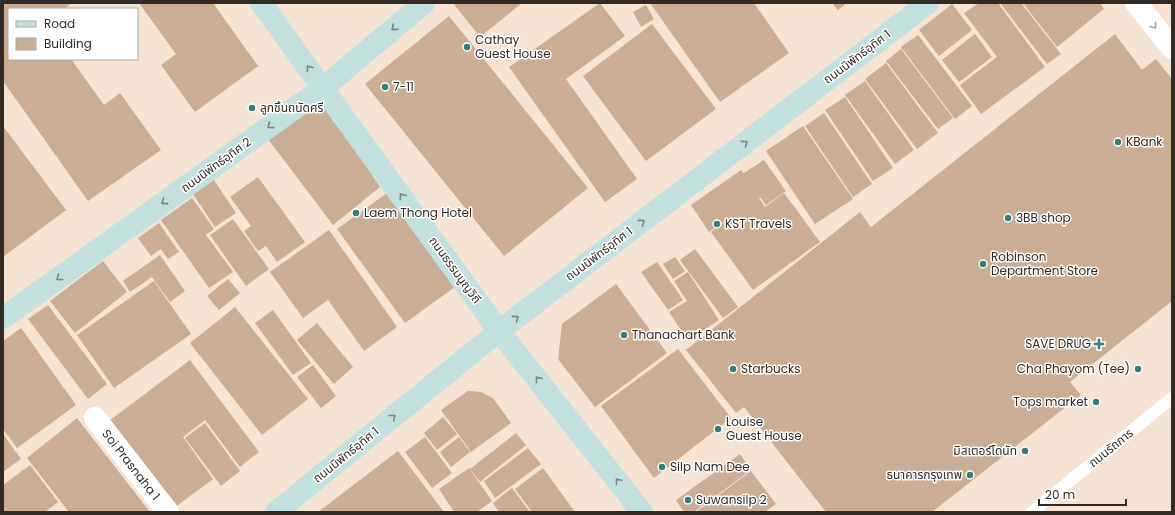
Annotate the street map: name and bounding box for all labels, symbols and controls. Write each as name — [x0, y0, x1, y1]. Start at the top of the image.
legend — [8, 8, 138, 60]
text: Road — [44, 15, 75, 32]
one-way arrow — [1149, 21, 1156, 28]
one-way arrow — [391, 24, 399, 31]
street label: ถนนนิพัทธ์อุทิศ 1 — [820, 26, 894, 88]
place label: Cathay Guest House — [475, 31, 551, 62]
text: Building — [44, 35, 92, 52]
marker: Cathay Guest House — [462, 42, 472, 52]
one-way arrow — [307, 66, 314, 73]
place label: 7-11 — [393, 78, 414, 95]
marker: 7-11 — [380, 82, 390, 92]
place label: ลูกชิ้นถนัดศรี — [260, 99, 324, 116]
marker: ลูกชิ้นถนัดศรี — [247, 103, 257, 113]
one-way arrow — [267, 121, 274, 129]
street label: ถนนนิพัทธ์อุทิศ 2 — [177, 133, 254, 196]
place label: KBank — [1126, 133, 1163, 150]
marker: KBank — [1113, 137, 1123, 147]
one-way arrow — [741, 141, 748, 148]
one-way arrow — [399, 193, 407, 200]
one-way arrow — [162, 197, 169, 204]
place label: Laem Thong Hotel — [364, 204, 472, 221]
marker: Laem Thong Hotel — [351, 208, 361, 218]
place label: 3BB shop — [1016, 209, 1071, 226]
marker: 3BB shop — [1003, 213, 1013, 223]
place label: KST Travels — [725, 215, 791, 232]
marker: KST Travels — [712, 219, 722, 229]
one-way arrow — [637, 220, 644, 227]
street label: ถนนนิพัทธ์อุทิศ 1 — [562, 223, 636, 285]
street label: ถนนธรรมนูญวิถี — [425, 233, 485, 307]
place label: Robinson Department Store — [991, 248, 1098, 279]
marker: Robinson Department Store — [978, 259, 988, 269]
one-way arrow — [56, 273, 63, 281]
one-way arrow — [512, 316, 519, 323]
place label: Thanachart Bank — [632, 326, 735, 343]
marker: Thanachart Bank — [619, 330, 629, 340]
place label: SAVE DRUG — [1025, 335, 1091, 352]
marker: SAVE DRUG — [1094, 339, 1104, 349]
place label: Starbucks — [741, 360, 801, 377]
place label: Cha Phayom (Tee) — [1017, 360, 1130, 377]
marker: Starbucks — [728, 364, 738, 374]
marker: Cha Phayom (Tee) — [1133, 364, 1143, 374]
one-way arrow — [535, 377, 542, 384]
place label: Tops market — [1013, 393, 1088, 410]
marker: Tops market — [1091, 397, 1101, 407]
place label: Louise Guest House — [726, 413, 802, 444]
one-way arrow — [389, 414, 396, 421]
street label: ถนนนิพัทธ์อุทิศ 1 — [309, 423, 382, 486]
marker: Louise Guest House — [713, 424, 723, 434]
street label: ถนนรัถการ — [1085, 424, 1137, 471]
street label: Soi Prasnaha 1 — [98, 426, 164, 504]
place label: มิสเตอร์โดนัท — [953, 442, 1017, 459]
marker: มิสเตอร์โดนัท — [1020, 446, 1030, 456]
place label: Silp Nam Dee — [670, 458, 750, 475]
marker: Silp Nam Dee — [657, 462, 667, 472]
place label: ธนาคารกรุงเทพ — [886, 466, 962, 483]
marker: ธนาคารกรุงเทพ — [965, 470, 975, 480]
one-way arrow — [616, 479, 623, 486]
scale bar — [1039, 481, 1126, 507]
text: 20 m — [1045, 486, 1075, 503]
place label: Suwansilp 2 — [696, 491, 767, 508]
marker: Suwansilp 2 — [683, 495, 693, 505]

